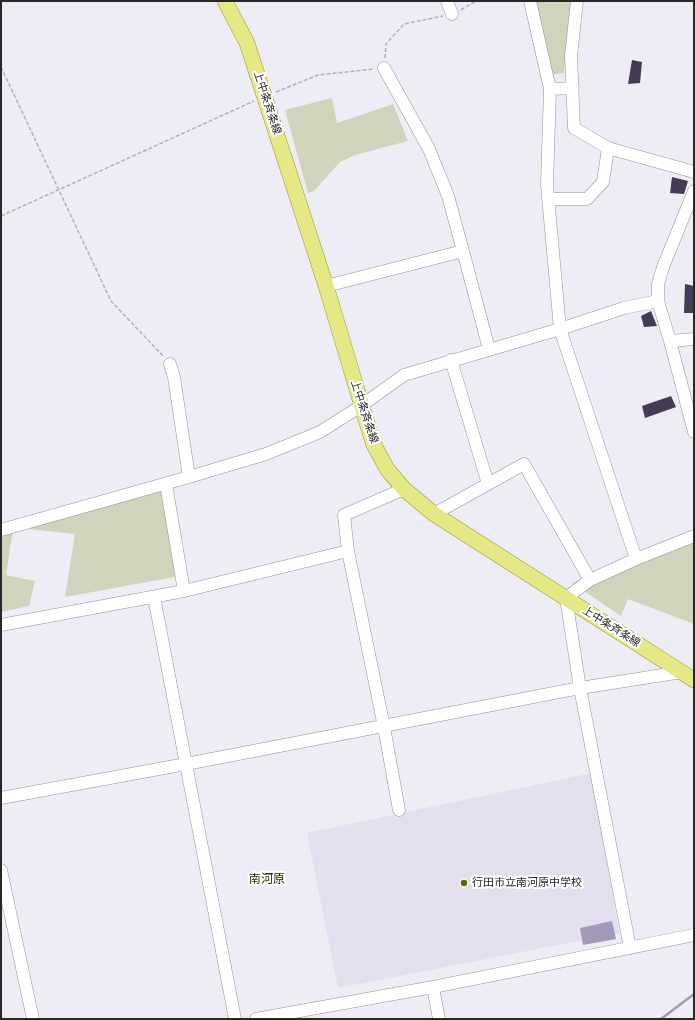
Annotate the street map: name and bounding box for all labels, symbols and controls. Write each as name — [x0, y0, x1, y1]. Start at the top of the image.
street label: 上中条斉条線 — [251, 70, 283, 136]
street label: 上中条斉条線 — [348, 379, 380, 445]
street label: 上中条斉条線 — [580, 604, 642, 650]
district label: 南河原 — [249, 873, 285, 887]
place label: 行田市立南河原中学校 — [472, 876, 582, 890]
marker: 行田市立南河原中学校 — [459, 878, 469, 888]

